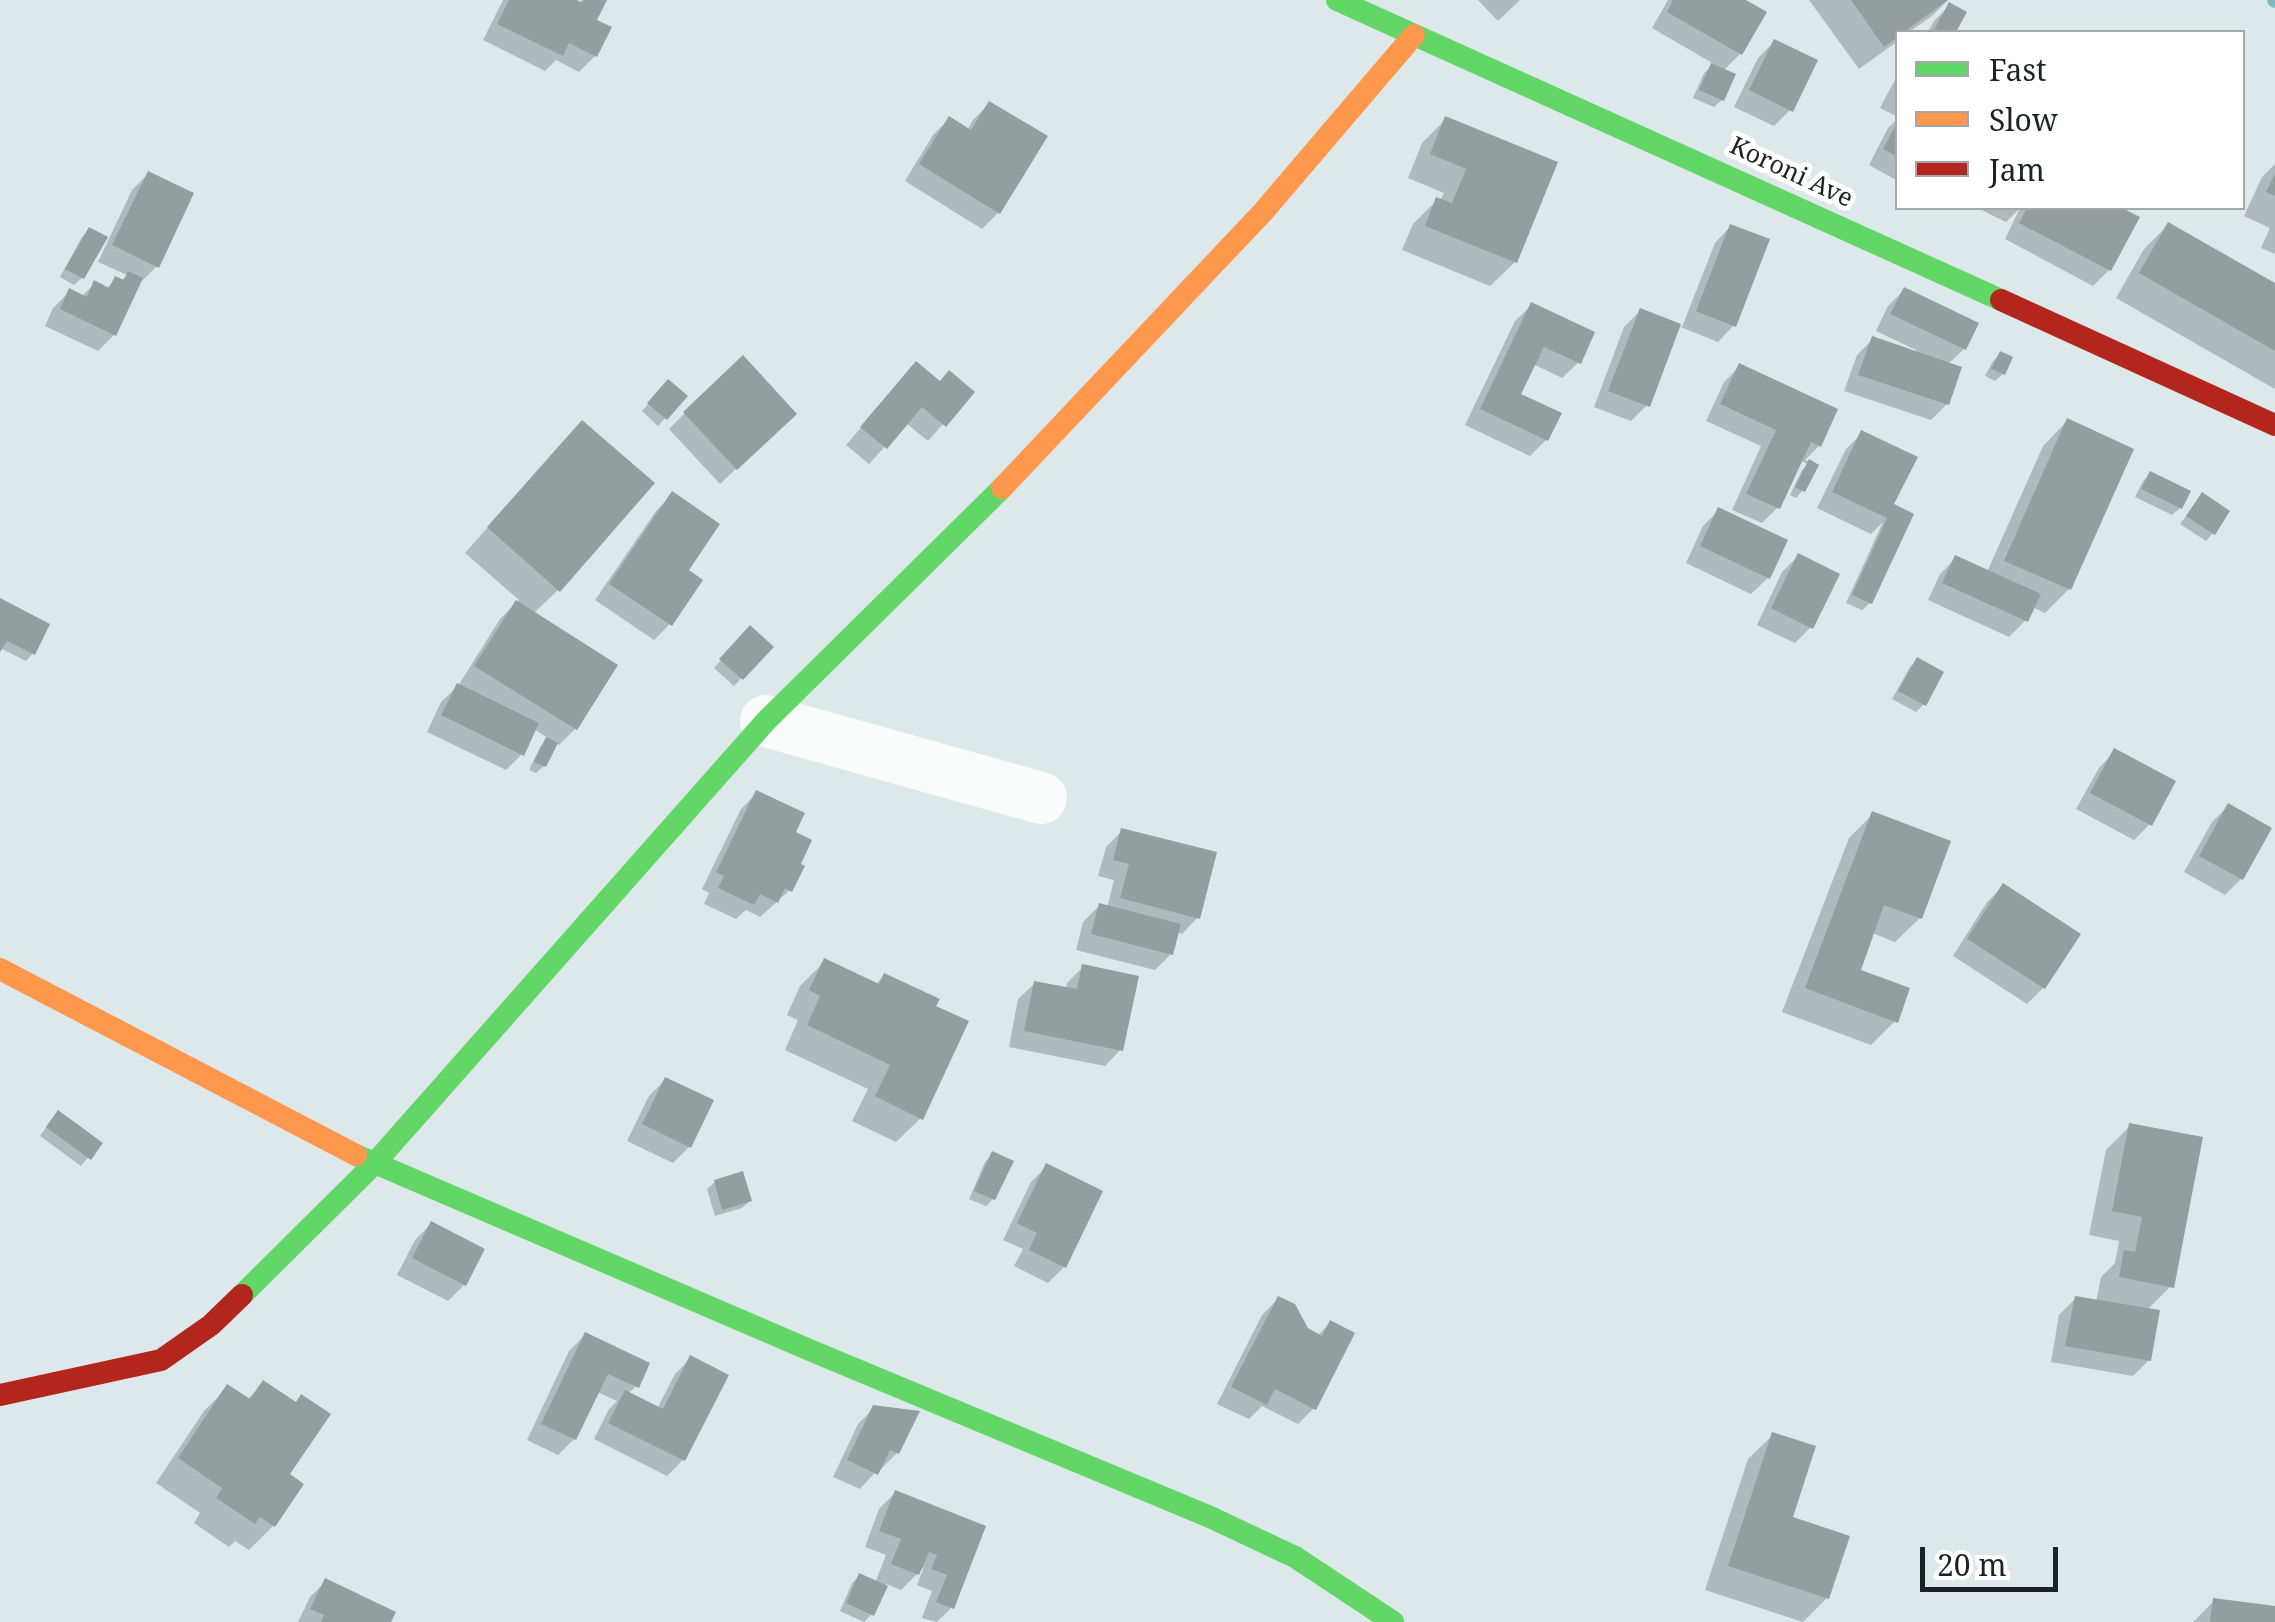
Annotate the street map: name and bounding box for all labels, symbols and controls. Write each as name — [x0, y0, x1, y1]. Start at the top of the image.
legend — [1895, 30, 2245, 210]
text: Fast — [1989, 49, 2046, 90]
text: Slow — [1989, 99, 2058, 140]
street label: Koroni Ave — [1725, 131, 1857, 215]
text: Jam — [1989, 149, 2045, 190]
scale bar — [1925, 1527, 2062, 1589]
text: 20 m — [1937, 1544, 2007, 1585]

